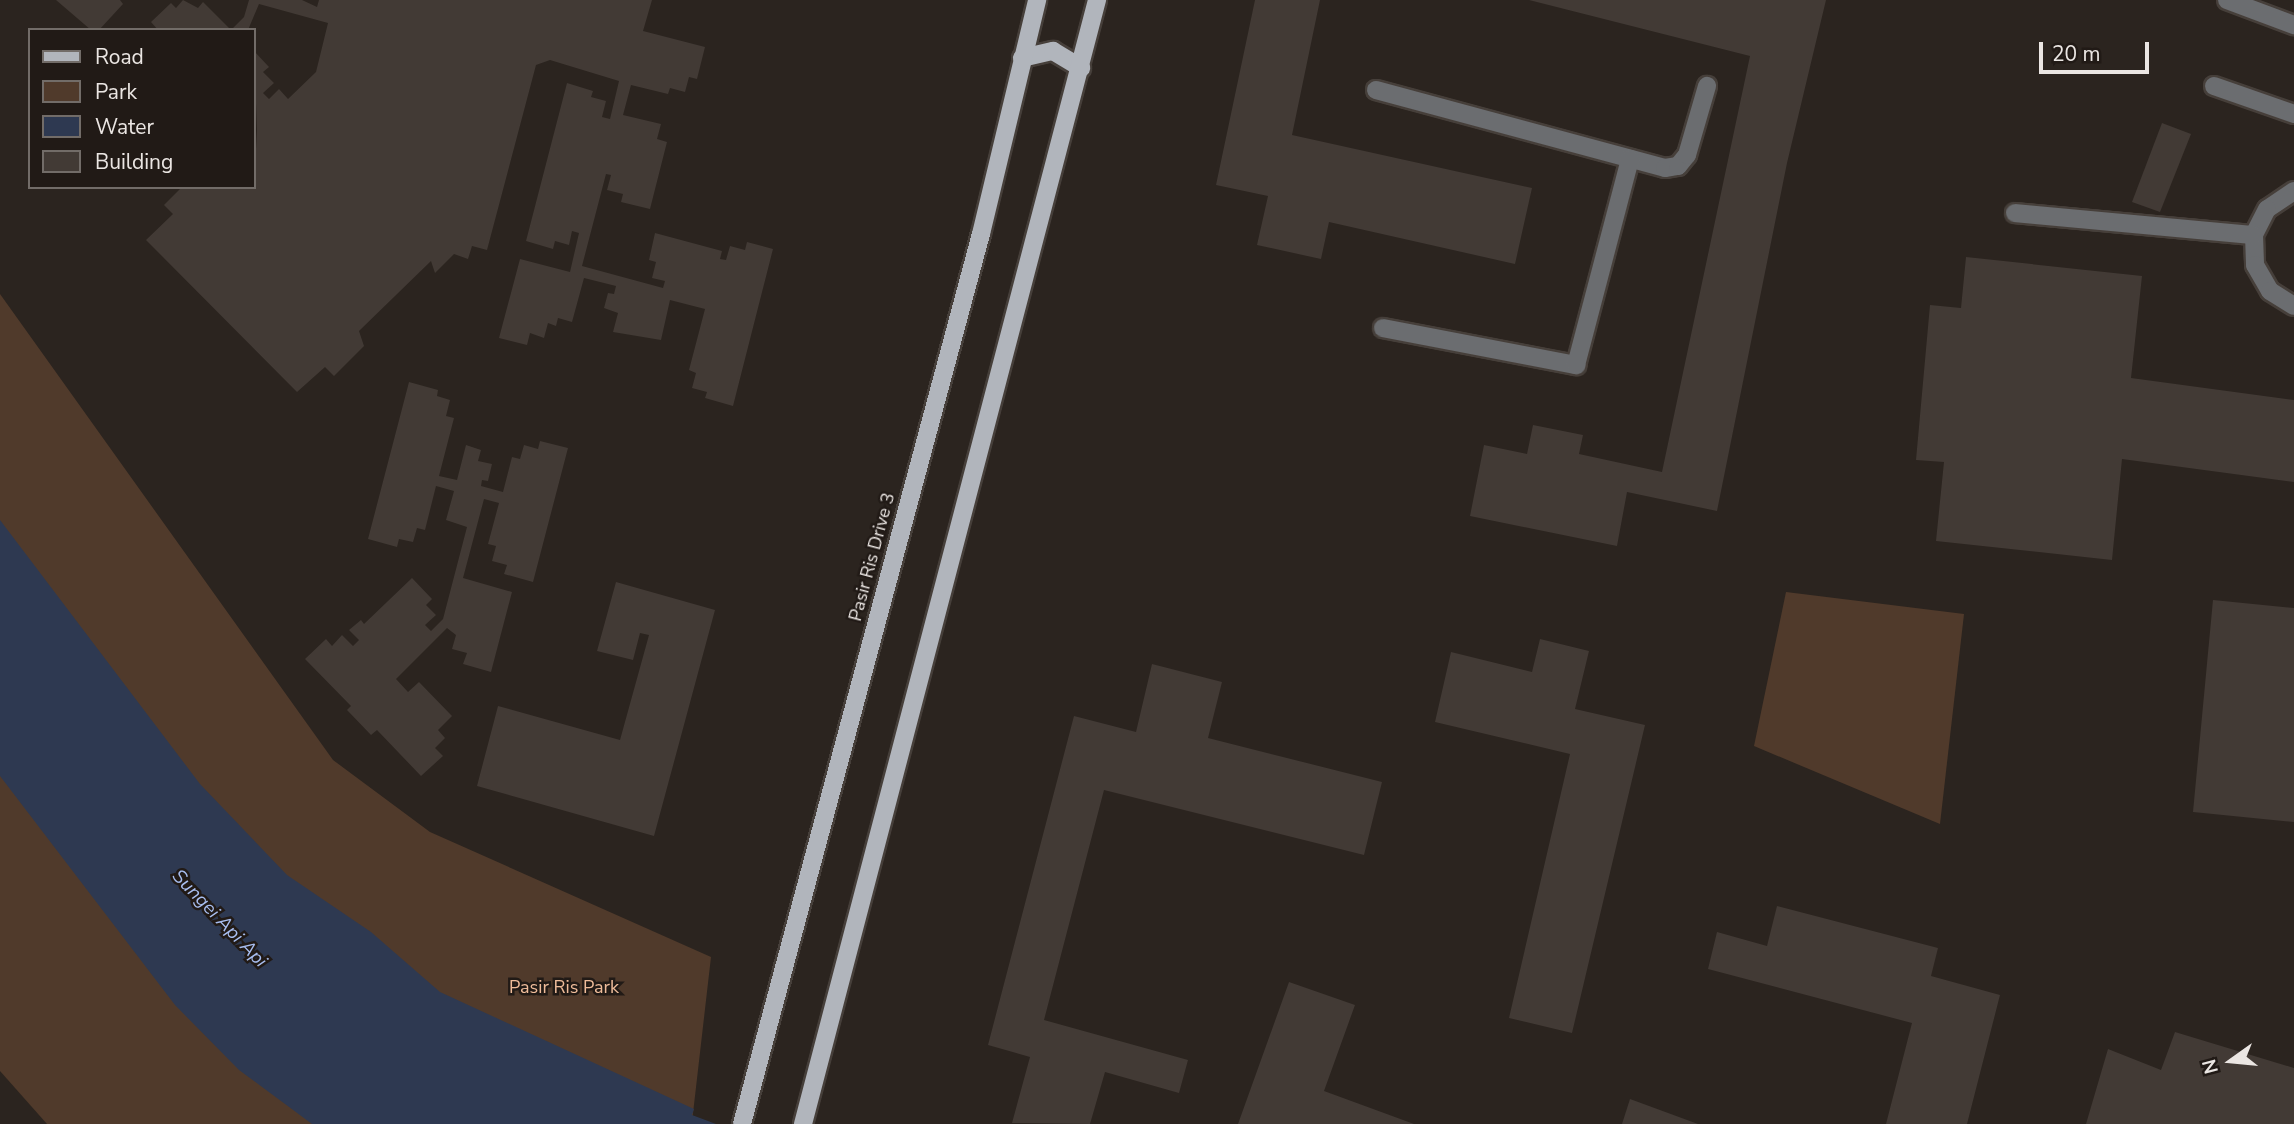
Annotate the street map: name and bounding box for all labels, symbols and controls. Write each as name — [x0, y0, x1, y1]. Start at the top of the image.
legend — [28, 28, 256, 189]
scale bar — [2042, 28, 2152, 72]
text: 20 m — [2052, 40, 2101, 68]
text: Road — [95, 43, 144, 71]
text: Park — [95, 78, 137, 106]
text: Water — [95, 113, 154, 141]
text: Building — [95, 148, 173, 176]
street label: Pasir Ris Drive 3 — [844, 490, 900, 624]
water label: Sungei Api Api — [167, 865, 271, 973]
park label: Pasir Ris Park — [509, 976, 619, 998]
north arrow — [2196, 1026, 2266, 1096]
text: N — [2196, 1056, 2225, 1077]

